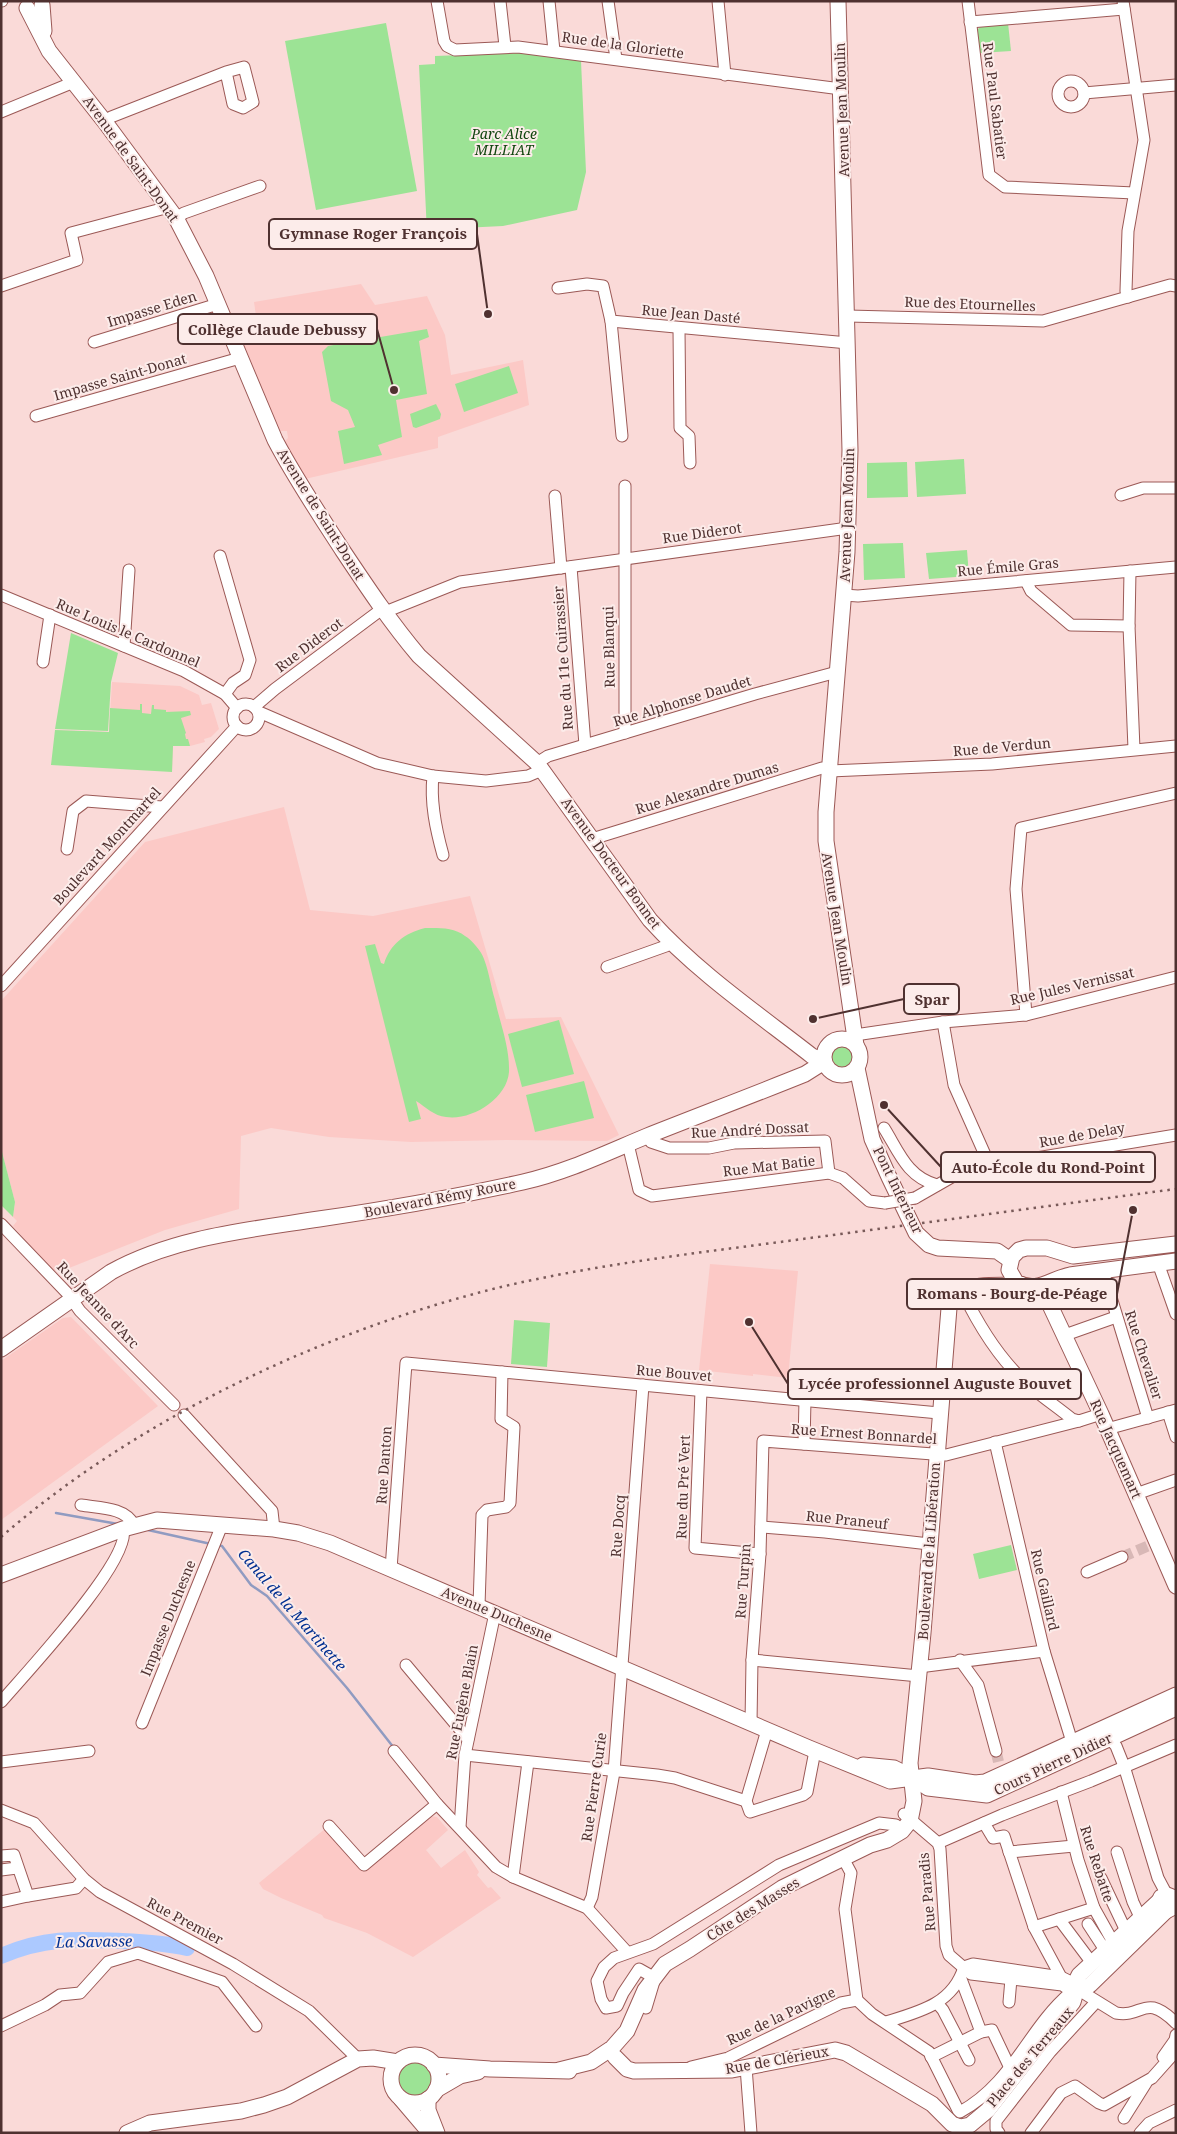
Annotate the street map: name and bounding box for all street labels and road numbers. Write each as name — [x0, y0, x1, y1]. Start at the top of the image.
street label: Rue de la Gloriette — [561, 27, 685, 62]
street label: Rue Paul Sabatier — [979, 41, 1012, 161]
street label: Avenue Jean Moulin — [830, 42, 853, 178]
street label: Avenue de Saint-Donat — [79, 92, 184, 226]
street label: Impasse Eden — [105, 286, 199, 331]
street label: Rue des Etournelles — [904, 292, 1036, 315]
street label: Rue Jean Dasté — [641, 300, 741, 327]
street label: Impasse Saint-Donat — [51, 348, 188, 405]
street label: Avenue de Saint-Donat — [273, 444, 370, 583]
street label: Avenue Jean Moulin — [835, 447, 858, 583]
street label: Rue Diderot — [661, 518, 743, 547]
street label: Rue Émile Gras — [957, 553, 1059, 580]
street label: Rue du 11e Cuirassier — [548, 585, 577, 731]
street label: Rue Louis le Cardonnel — [53, 594, 204, 672]
street label: Rue Blanqui — [598, 606, 619, 688]
street label: Rue Diderot — [271, 613, 346, 676]
street label: Rue Alphonse Daudet — [610, 670, 753, 731]
street label: Rue de Verdun — [952, 733, 1052, 760]
street label: Rue Alexandre Dumas — [633, 757, 781, 818]
street label: Boulevard Montmartel — [49, 782, 165, 909]
street label: Avenue Docteur Bonnet — [557, 793, 666, 932]
street label: Avenue Jean Moulin — [818, 851, 857, 987]
street label: Rue Jules Vernissat — [1008, 962, 1136, 1009]
street label: Rue André Dossat — [690, 1117, 810, 1142]
street label: Rue de Delay — [1038, 1118, 1126, 1151]
street label: Pont Inferieur — [869, 1143, 928, 1237]
street label: Rue Mat Batie — [722, 1150, 816, 1181]
street label: Boulevard Rémy Roure — [362, 1173, 517, 1222]
street label: Rue Jeanne d'Arc — [53, 1257, 144, 1352]
street label: Rue Chevalier — [1121, 1308, 1168, 1402]
street label: Rue Bouvet — [635, 1360, 713, 1385]
street label: Rue Jacquemart — [1086, 1396, 1147, 1501]
street label: Rue Ernest Bonnardel — [790, 1419, 938, 1448]
street label: Rue Danton — [371, 1425, 396, 1505]
street label: Rue du Pré Vert — [671, 1435, 694, 1539]
street label: Boulevard de la Libération — [913, 1461, 944, 1641]
street label: Rue Docq — [606, 1494, 629, 1558]
street label: Rue Praneuf — [805, 1506, 891, 1533]
street label: Rue Turpin — [730, 1543, 755, 1619]
street label: Rue Gaillard — [1027, 1547, 1064, 1633]
street label: Impasse Duchesne — [136, 1557, 200, 1679]
street label: Avenue Duchesne — [439, 1582, 556, 1646]
street label: Rue Eugène Blain — [441, 1643, 482, 1761]
street label: Cours Pierre Didier — [990, 1728, 1115, 1799]
street label: Rue Pierre Curie — [576, 1731, 611, 1843]
street label: Rue Rebatte — [1076, 1823, 1119, 1905]
street label: Rue Paradis — [914, 1852, 939, 1932]
street label: Côte des Masses — [703, 1872, 803, 1945]
street label: Rue Premier — [144, 1893, 227, 1949]
street label: Rue de la Pavigne — [723, 1982, 838, 2049]
street label: Place des Terreaux — [982, 2002, 1078, 2111]
street label: Rue de Clérieux — [724, 2041, 831, 2078]

